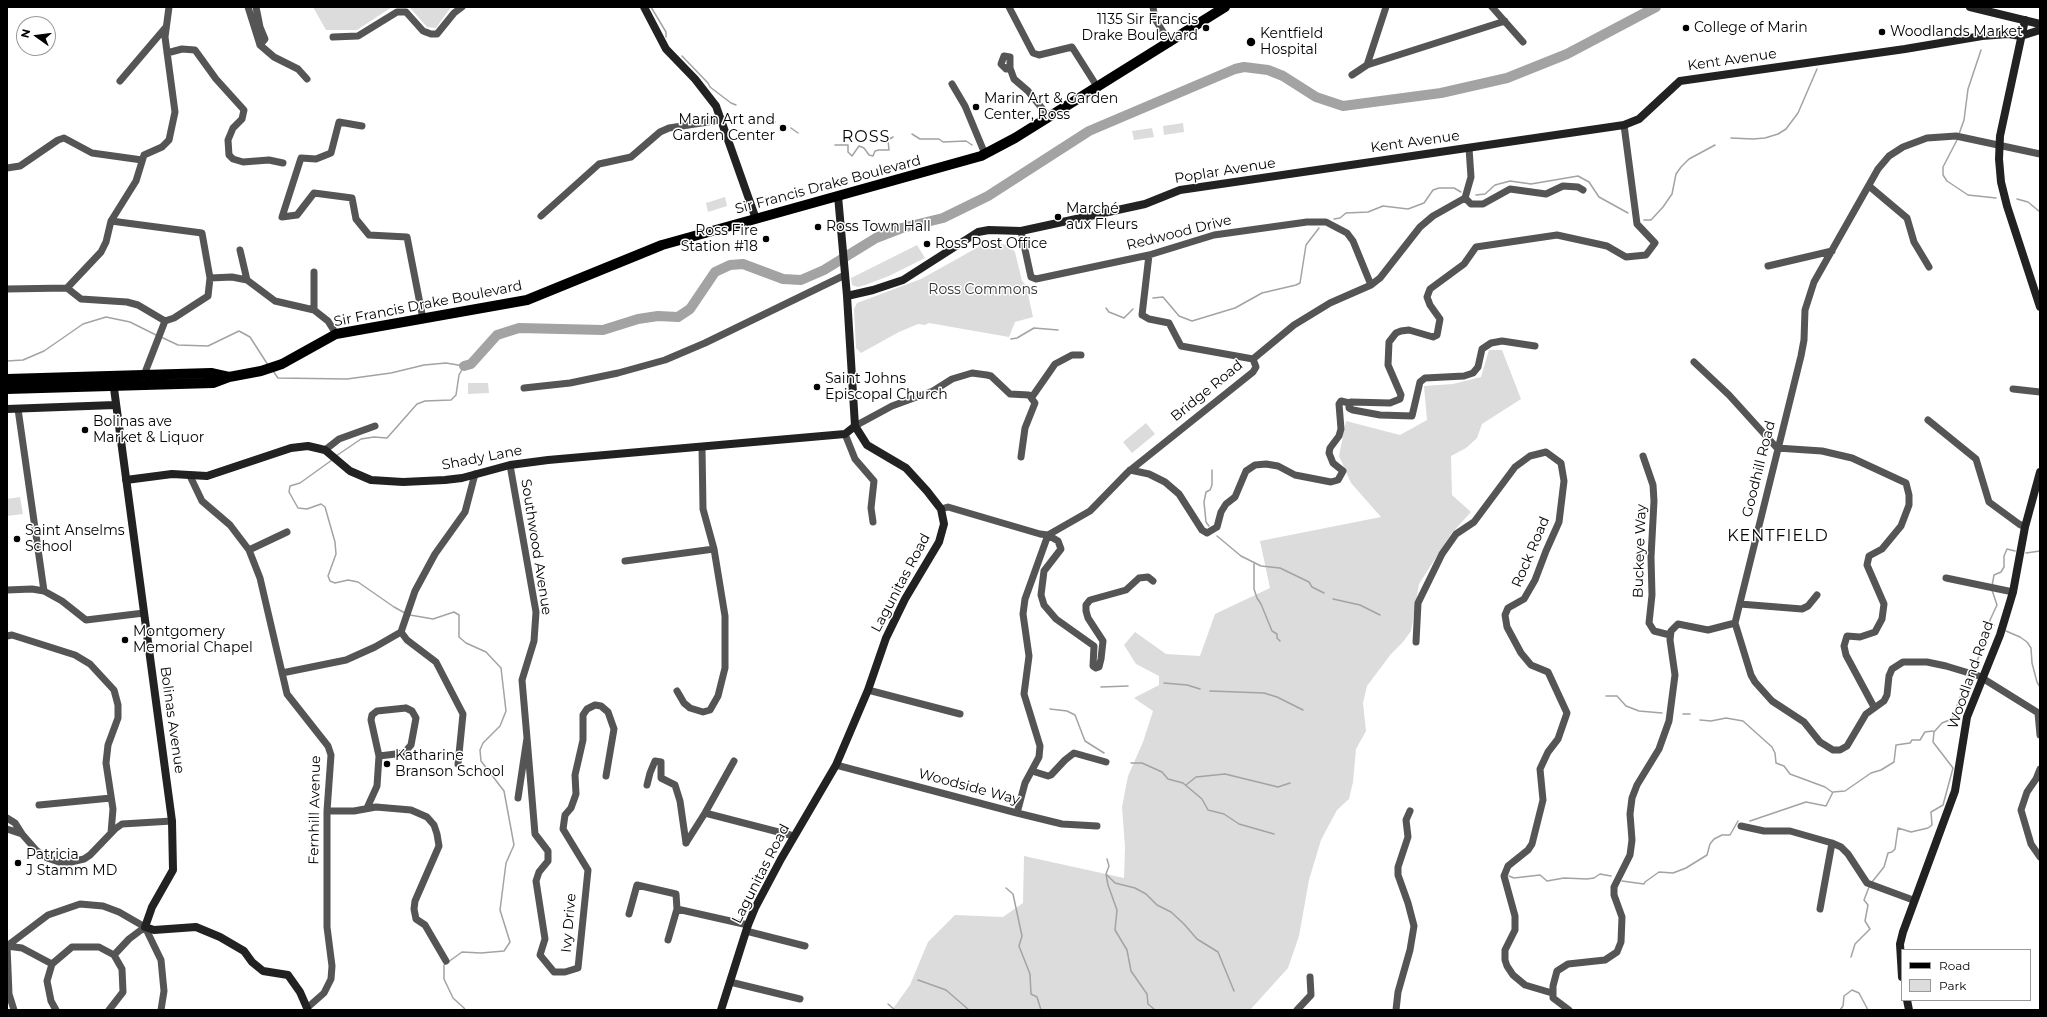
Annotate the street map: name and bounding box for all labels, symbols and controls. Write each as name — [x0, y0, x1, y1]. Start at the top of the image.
place label: 1135 Sir Francis Drake Boulevard — [1082, 12, 1198, 44]
north arrow — [16, 16, 56, 56]
place label: College of Marin — [1694, 20, 1808, 36]
marker: 1135 Sir Francis Drake Boulevard — [1201, 23, 1211, 33]
marker: College of Marin — [1681, 23, 1691, 33]
place label: Woodlands Market — [1890, 24, 2023, 40]
place label: Kentfield Hospital — [1260, 26, 1323, 58]
text: N — [17, 27, 33, 39]
marker: Woodlands Market — [1877, 27, 1887, 37]
marker: Kentfield Hospital — [1245, 36, 1257, 48]
street label: Kent Avenue — [1686, 45, 1778, 75]
place label: Marin Art & Garden Center, Ross — [984, 91, 1118, 124]
marker: Marin Art & Garden Center, Ross — [971, 102, 981, 112]
place label: Marin Art and Garden Center — [672, 112, 775, 144]
marker: Marin Art and Garden Center — [778, 123, 788, 133]
district label: ROSS — [842, 127, 890, 147]
street label: Kent Avenue — [1369, 127, 1461, 157]
street label: Sir Francis Drake Boulevard — [733, 152, 923, 218]
street label: Poplar Avenue — [1173, 155, 1277, 187]
place label: Marché aux Fleurs — [1066, 201, 1138, 234]
marker: Marché aux Fleurs — [1053, 212, 1063, 222]
street label: Redwood Drive — [1125, 212, 1233, 254]
place label: Ross Town Hall — [826, 219, 931, 235]
marker: Ross Town Hall — [813, 222, 823, 232]
place label: Ross Fire Station #18 — [681, 223, 758, 256]
marker: Ross Fire Station #18 — [761, 234, 771, 244]
place label: Ross Post Office — [935, 236, 1047, 252]
marker: Ross Post Office — [922, 239, 932, 249]
street label: Sir Francis Drake Boulevard — [332, 277, 524, 331]
park label: Ross Commons — [928, 282, 1038, 298]
street label: Bridge Road — [1168, 357, 1246, 425]
place label: Saint Johns Episcopal Church — [825, 371, 948, 404]
marker: Saint Johns Episcopal Church — [812, 382, 822, 392]
place label: Bolinas ave Market & Liquor — [93, 414, 204, 446]
street label: Goodhill Road — [1739, 419, 1779, 519]
marker: Bolinas ave Market & Liquor — [80, 425, 90, 435]
street label: Shady Lane — [440, 442, 524, 474]
street label: Southwood Avenue — [517, 478, 555, 616]
street label: Buckeye Way — [1630, 504, 1650, 598]
street label: Rock Road — [1509, 514, 1553, 590]
place label: Saint Anselms School — [25, 523, 125, 556]
district label: KENTFIELD — [1727, 526, 1829, 546]
street label: Lagunitas Road — [868, 531, 934, 635]
marker: Saint Anselms School — [12, 534, 22, 544]
street label: Woodland Road — [1945, 619, 1997, 731]
place label: Montgomery Memorial Chapel — [133, 624, 253, 656]
marker: Montgomery Memorial Chapel — [120, 635, 130, 645]
street label: Bolinas Avenue — [156, 665, 188, 775]
place label: Katharine Branson School — [395, 748, 504, 780]
street label: Fernhill Avenue — [306, 755, 324, 865]
marker: Katharine Branson School — [382, 759, 392, 769]
street label: Woodside Way — [916, 765, 1022, 809]
street label: Lagunitas Road — [729, 821, 793, 927]
place label: Patricia J Stamm MD — [26, 847, 117, 880]
marker: Patricia J Stamm MD — [13, 858, 23, 868]
street label: Ivy Drive — [558, 893, 580, 953]
legend — [1901, 949, 2031, 1001]
text: Road — [1939, 958, 1970, 973]
text: Park — [1939, 978, 1966, 993]

